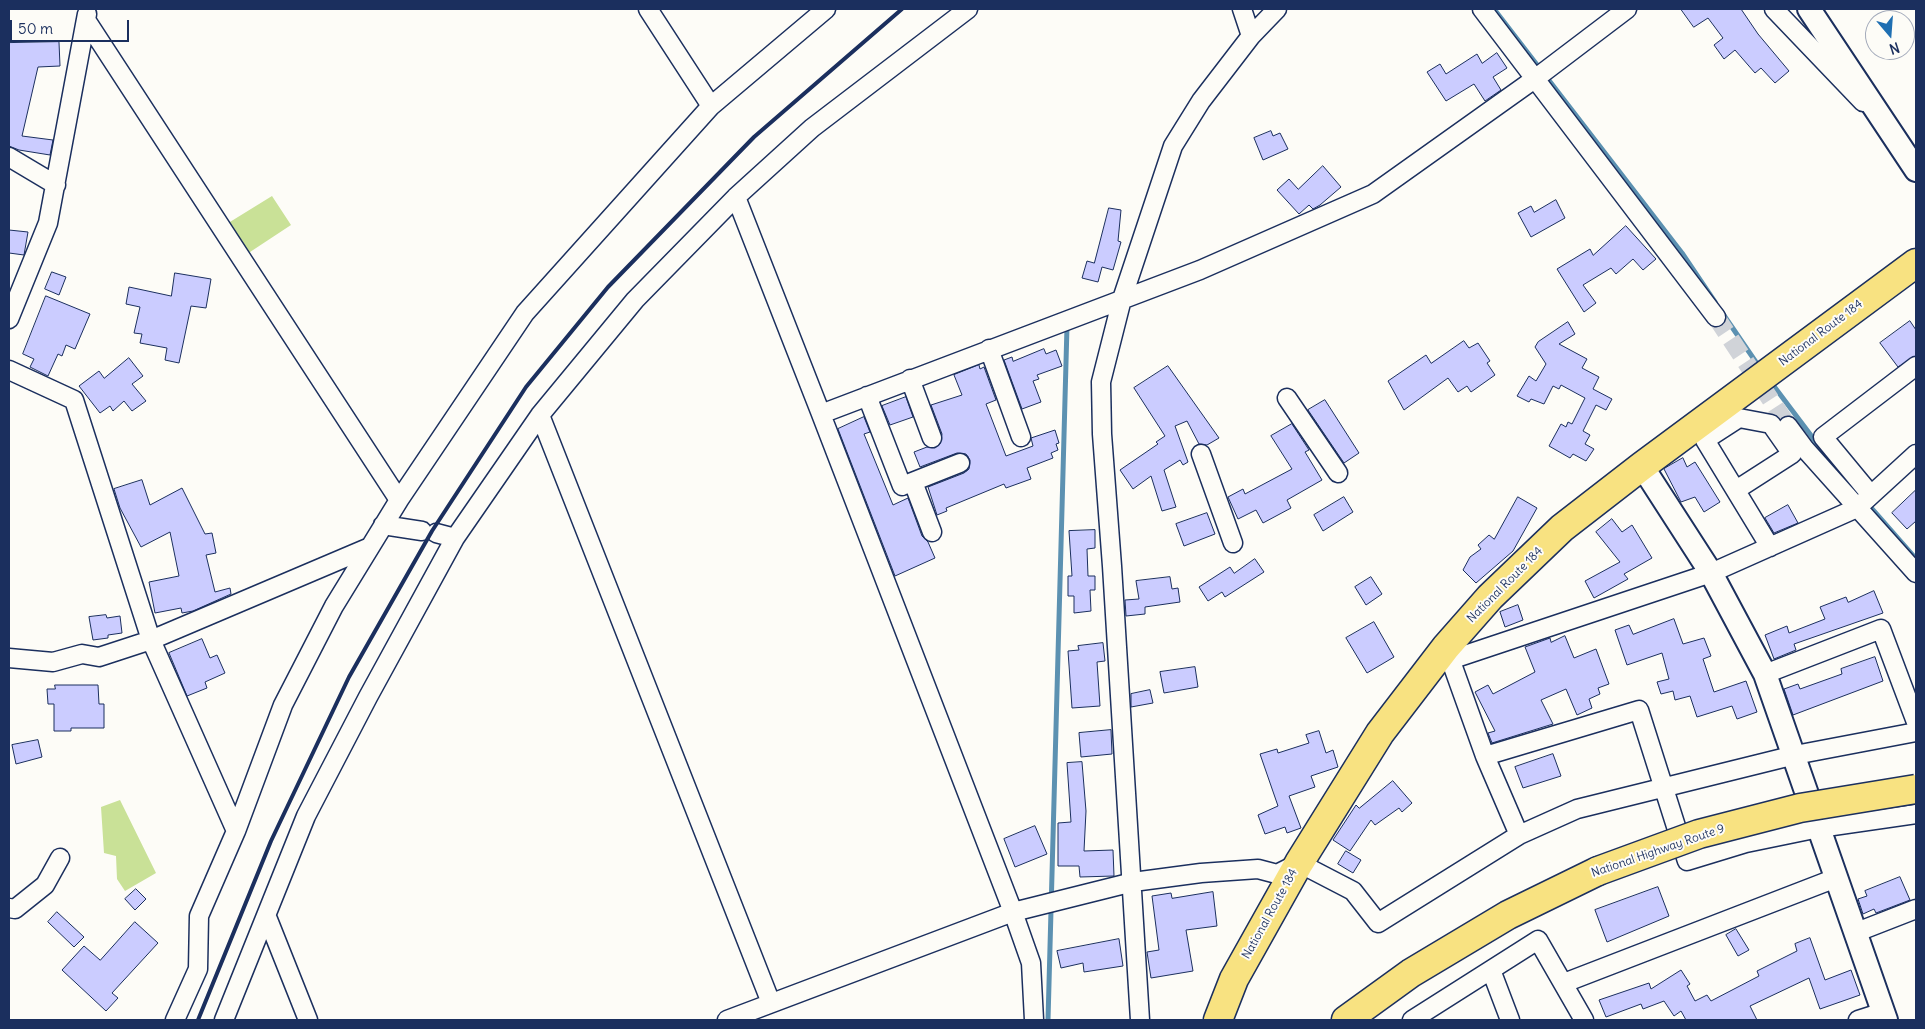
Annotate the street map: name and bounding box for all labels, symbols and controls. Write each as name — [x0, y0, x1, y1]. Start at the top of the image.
scale bar — [12, 10, 131, 42]
north arrow — [1865, 10, 1915, 60]
text: 50 m — [18, 19, 53, 38]
text: N — [1887, 38, 1902, 58]
street label: National Route 184 — [1776, 297, 1866, 369]
street label: National Route 184 — [1464, 544, 1546, 626]
street label: National Highway Route 9 — [1589, 821, 1727, 881]
street label: National Route 184 — [1239, 866, 1301, 962]

